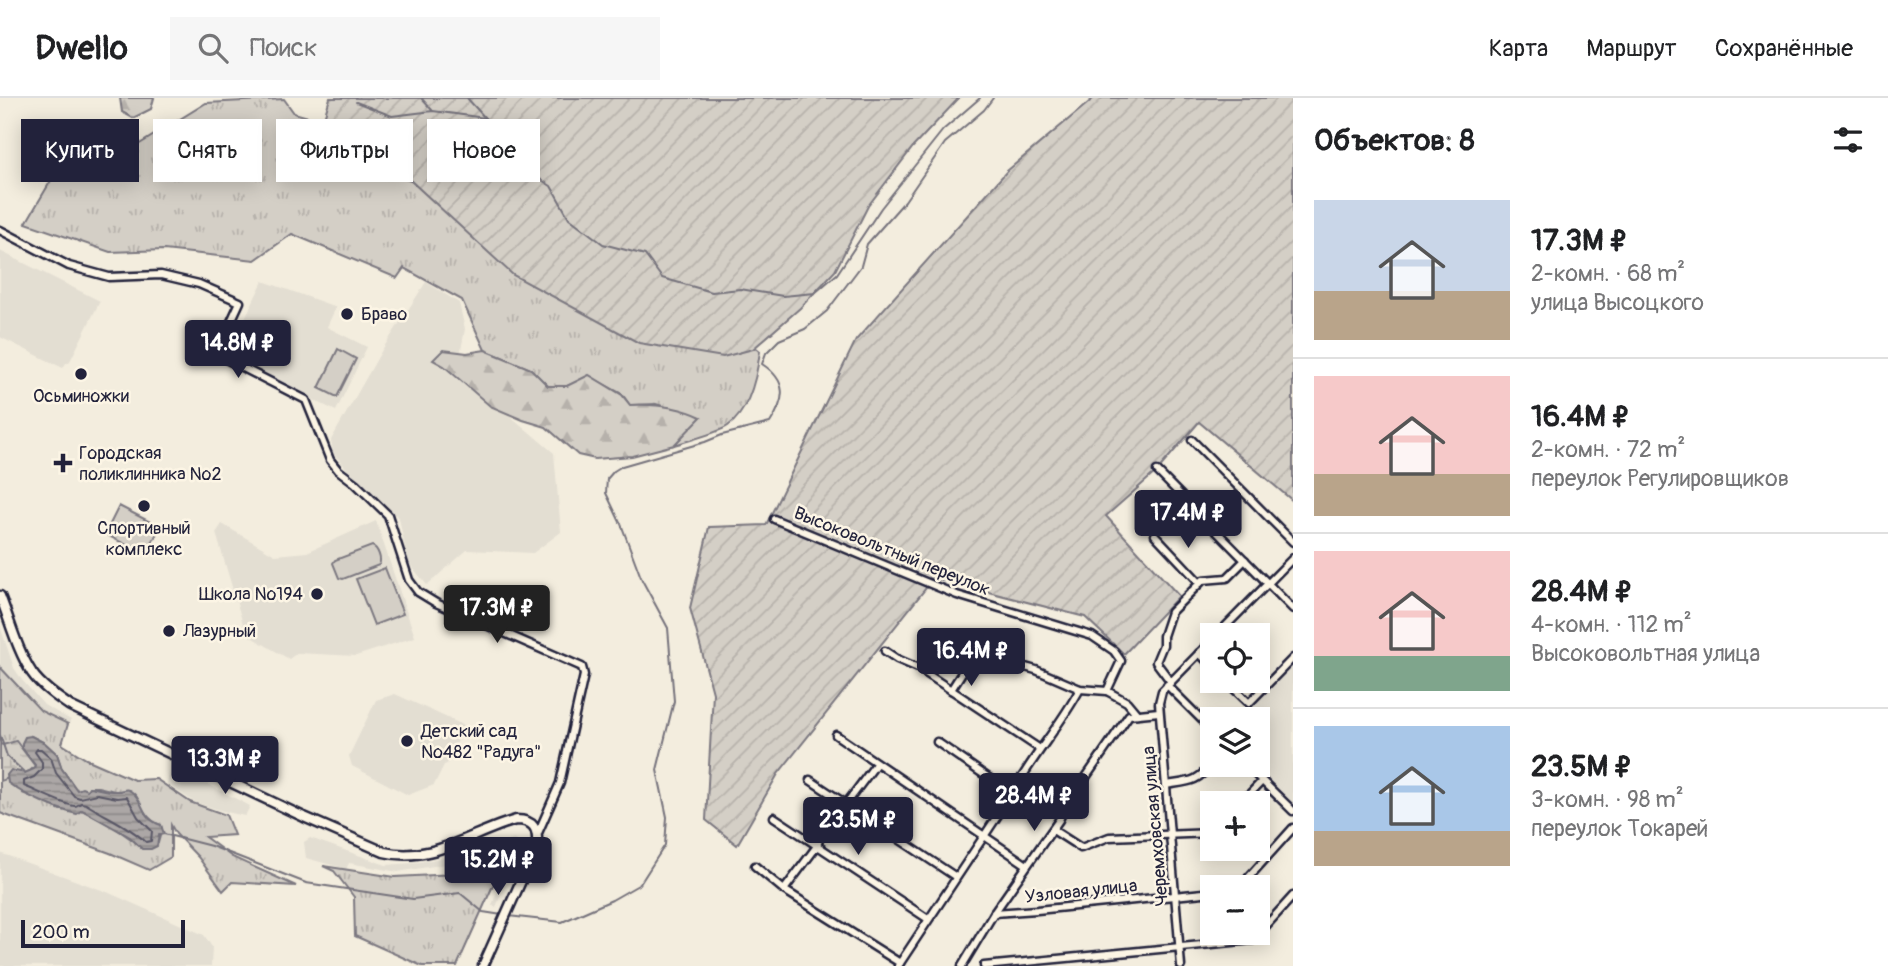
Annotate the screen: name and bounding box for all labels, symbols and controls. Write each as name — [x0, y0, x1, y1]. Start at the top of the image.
search box — [170, 17, 660, 80]
text: Dwello — [35, 28, 128, 69]
icon: search — [194, 29, 232, 67]
text: Поиск — [250, 32, 317, 64]
text: Карта — [1489, 34, 1548, 63]
text: Маршрут — [1586, 34, 1677, 63]
text: Сохранённые — [1715, 34, 1853, 63]
chip: Купить — [21, 119, 139, 182]
chip: Снять — [153, 119, 262, 182]
chip: Фильтры — [276, 119, 413, 182]
chip: Новое — [427, 119, 540, 182]
icon: filters — [1829, 121, 1867, 159]
text: Объектов: 8 — [1314, 122, 1475, 159]
text: 17.3M ₽ — [1531, 222, 1628, 259]
icon: home — [1370, 228, 1454, 312]
text: 2-комн. · 68 m² — [1531, 259, 1685, 288]
text: улица Высоцкого — [1531, 288, 1704, 317]
place label: Браво — [361, 303, 408, 326]
marker: Браво — [339, 306, 355, 322]
pin: 14.8M ₽ — [173, 320, 303, 380]
text: 14.8M ₽ — [201, 328, 275, 357]
marker: Осьминожки — [73, 366, 89, 382]
place label: Осьминожки — [33, 385, 129, 408]
text: 16.4M ₽ — [1531, 398, 1630, 435]
icon: home — [1370, 404, 1454, 488]
text: 2-комн. · 72 m² — [1531, 435, 1685, 464]
place label: Городская поликлинника №2 — [79, 442, 222, 486]
marker: Городская поликлинника №2 — [53, 453, 73, 473]
text: переулок Регулировщиков — [1531, 464, 1789, 493]
pin: 17.4M ₽ — [1123, 490, 1253, 550]
marker: Спортивный комплекс — [136, 498, 152, 514]
text: 17.4M ₽ — [1151, 498, 1225, 527]
street label: Высоковольтный переулок — [790, 502, 993, 601]
place label: Спортивный комплекс — [97, 517, 191, 561]
text: 28.4M ₽ — [1531, 573, 1633, 610]
icon: home — [1370, 579, 1454, 663]
place label: Школа №194 — [199, 583, 304, 606]
marker: Школа №194 — [309, 586, 325, 602]
pin: 17.3M ₽ — [432, 586, 562, 645]
text: 17.3M ₽ — [460, 593, 534, 622]
text: 4-комн. · 112 m² — [1531, 610, 1692, 639]
place label: Лазурный — [182, 620, 256, 643]
marker: Лазурный — [161, 623, 177, 639]
map controls — [1200, 623, 1270, 945]
button: locate — [1200, 623, 1270, 693]
pin: 16.4M ₽ — [906, 628, 1036, 688]
text: 16.4M ₽ — [933, 636, 1009, 665]
text: Высоковольтная улица — [1531, 639, 1760, 668]
button: layers — [1200, 707, 1270, 777]
place label: Детский сад №482 "Радуга" — [420, 720, 541, 764]
marker: Детский сад №482 "Радуга" — [399, 733, 415, 749]
pin: 13.3M ₽ — [160, 736, 290, 796]
text: 13.3M ₽ — [187, 744, 263, 773]
street label: Черемховская улица — [1137, 745, 1174, 907]
text: 23.5M ₽ — [1531, 748, 1633, 785]
icon: home — [1370, 754, 1454, 838]
pin: 28.4M ₽ — [969, 774, 1099, 833]
text: 28.4M ₽ — [995, 781, 1073, 810]
text: 3-комн. · 98 m² — [1531, 785, 1684, 814]
button: + — [1200, 791, 1270, 861]
pin: 23.5M ₽ — [793, 798, 923, 857]
text: 23.5M ₽ — [819, 805, 897, 834]
text: переулок Токарей — [1531, 814, 1708, 843]
pin: 15.2M ₽ — [433, 838, 563, 897]
text: 15.2M ₽ — [461, 845, 535, 874]
street label: Узловая улица — [1024, 874, 1138, 909]
button: − — [1200, 875, 1270, 945]
scale bar — [21, 917, 186, 949]
text: 200 m — [32, 920, 90, 944]

